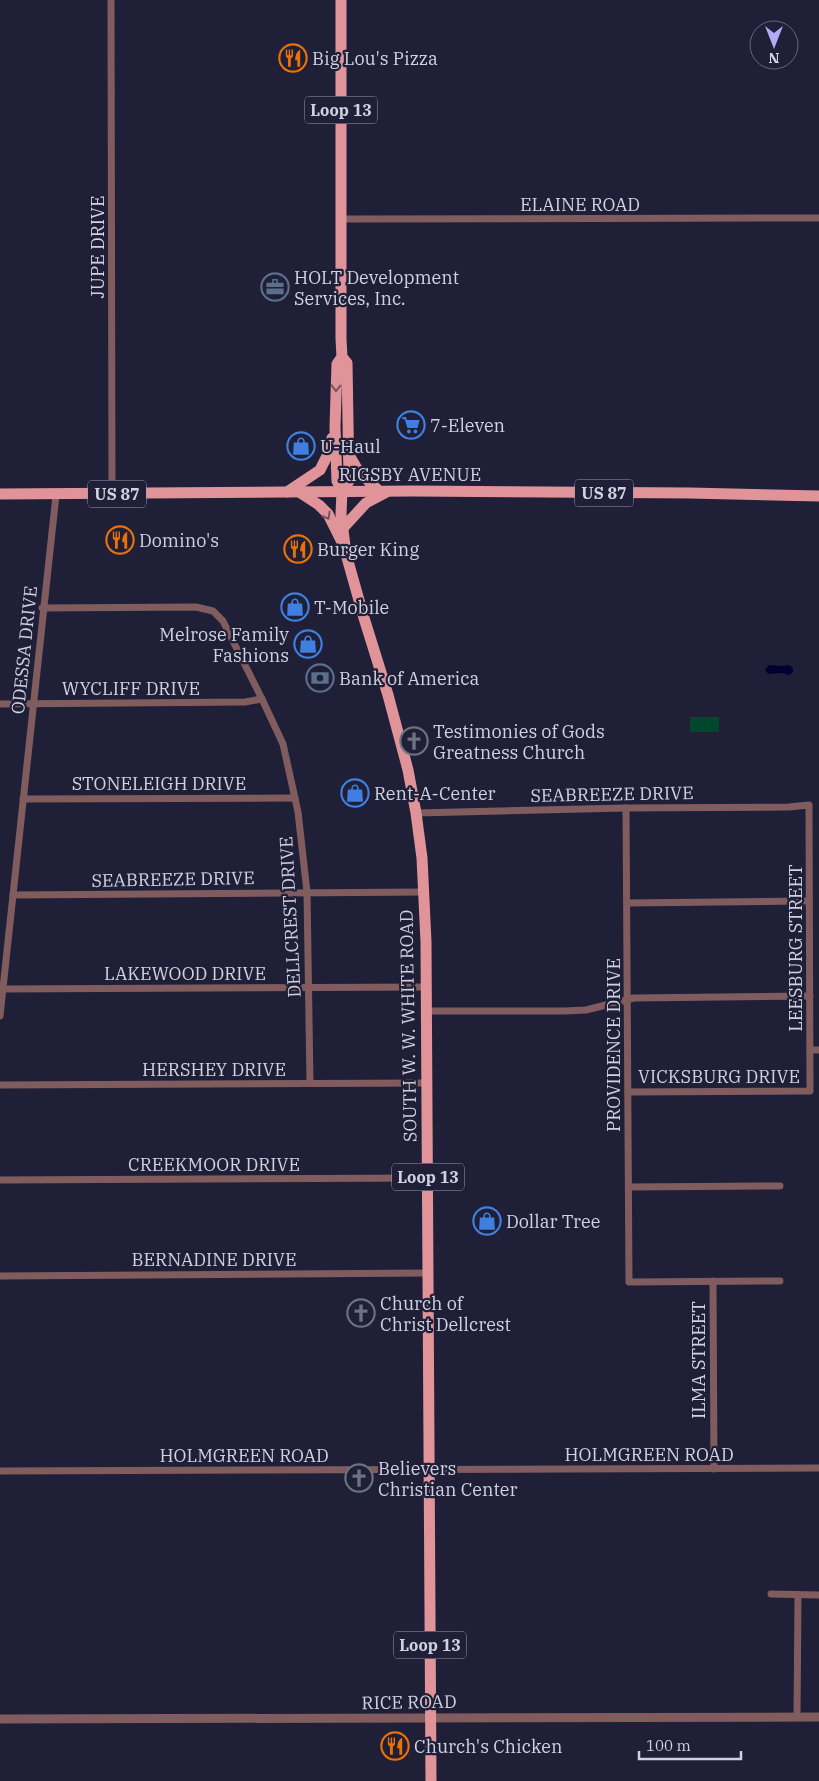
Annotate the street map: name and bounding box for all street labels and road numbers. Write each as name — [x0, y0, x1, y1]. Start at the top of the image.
road number: Loop 13 — [305, 96, 377, 124]
street label: ELAINE ROAD — [520, 193, 640, 216]
street label: JUPE DRIVE — [86, 196, 109, 298]
street label: RIGSBY AVENUE — [339, 463, 481, 486]
road number: US 87 — [575, 479, 633, 506]
road number: US 87 — [88, 480, 146, 508]
street label: ODESSA DRIVE — [6, 585, 42, 715]
street label: WYCLIFF DRIVE — [62, 677, 200, 700]
street label: STONELEIGH DRIVE — [72, 772, 246, 795]
street label: SEABREEZE DRIVE — [530, 781, 694, 807]
street label: DELLCREST DRIVE — [274, 836, 306, 998]
street label: LEESBURG STREET — [784, 864, 807, 1032]
street label: SEABREEZE DRIVE — [91, 866, 255, 892]
street label: SOUTH W. W. WHITE ROAD — [394, 910, 422, 1142]
street label: PROVIDENCE DRIVE — [602, 958, 625, 1132]
street label: LAKEWOOD DRIVE — [104, 962, 266, 985]
street label: HERSHEY DRIVE — [142, 1058, 286, 1081]
street label: VICKSBURG DRIVE — [638, 1065, 800, 1088]
street label: CREEKMOOR DRIVE — [128, 1153, 300, 1176]
road number: Loop 13 — [392, 1164, 464, 1190]
street label: BERNADINE DRIVE — [131, 1248, 297, 1271]
street label: ILMA STREET — [687, 1301, 710, 1419]
street label: HOLMGREEN ROAD — [564, 1443, 734, 1466]
street label: HOLMGREEN ROAD — [159, 1444, 329, 1467]
road number: Loop 13 — [394, 1632, 466, 1658]
street label: RICE ROAD — [361, 1690, 457, 1714]

